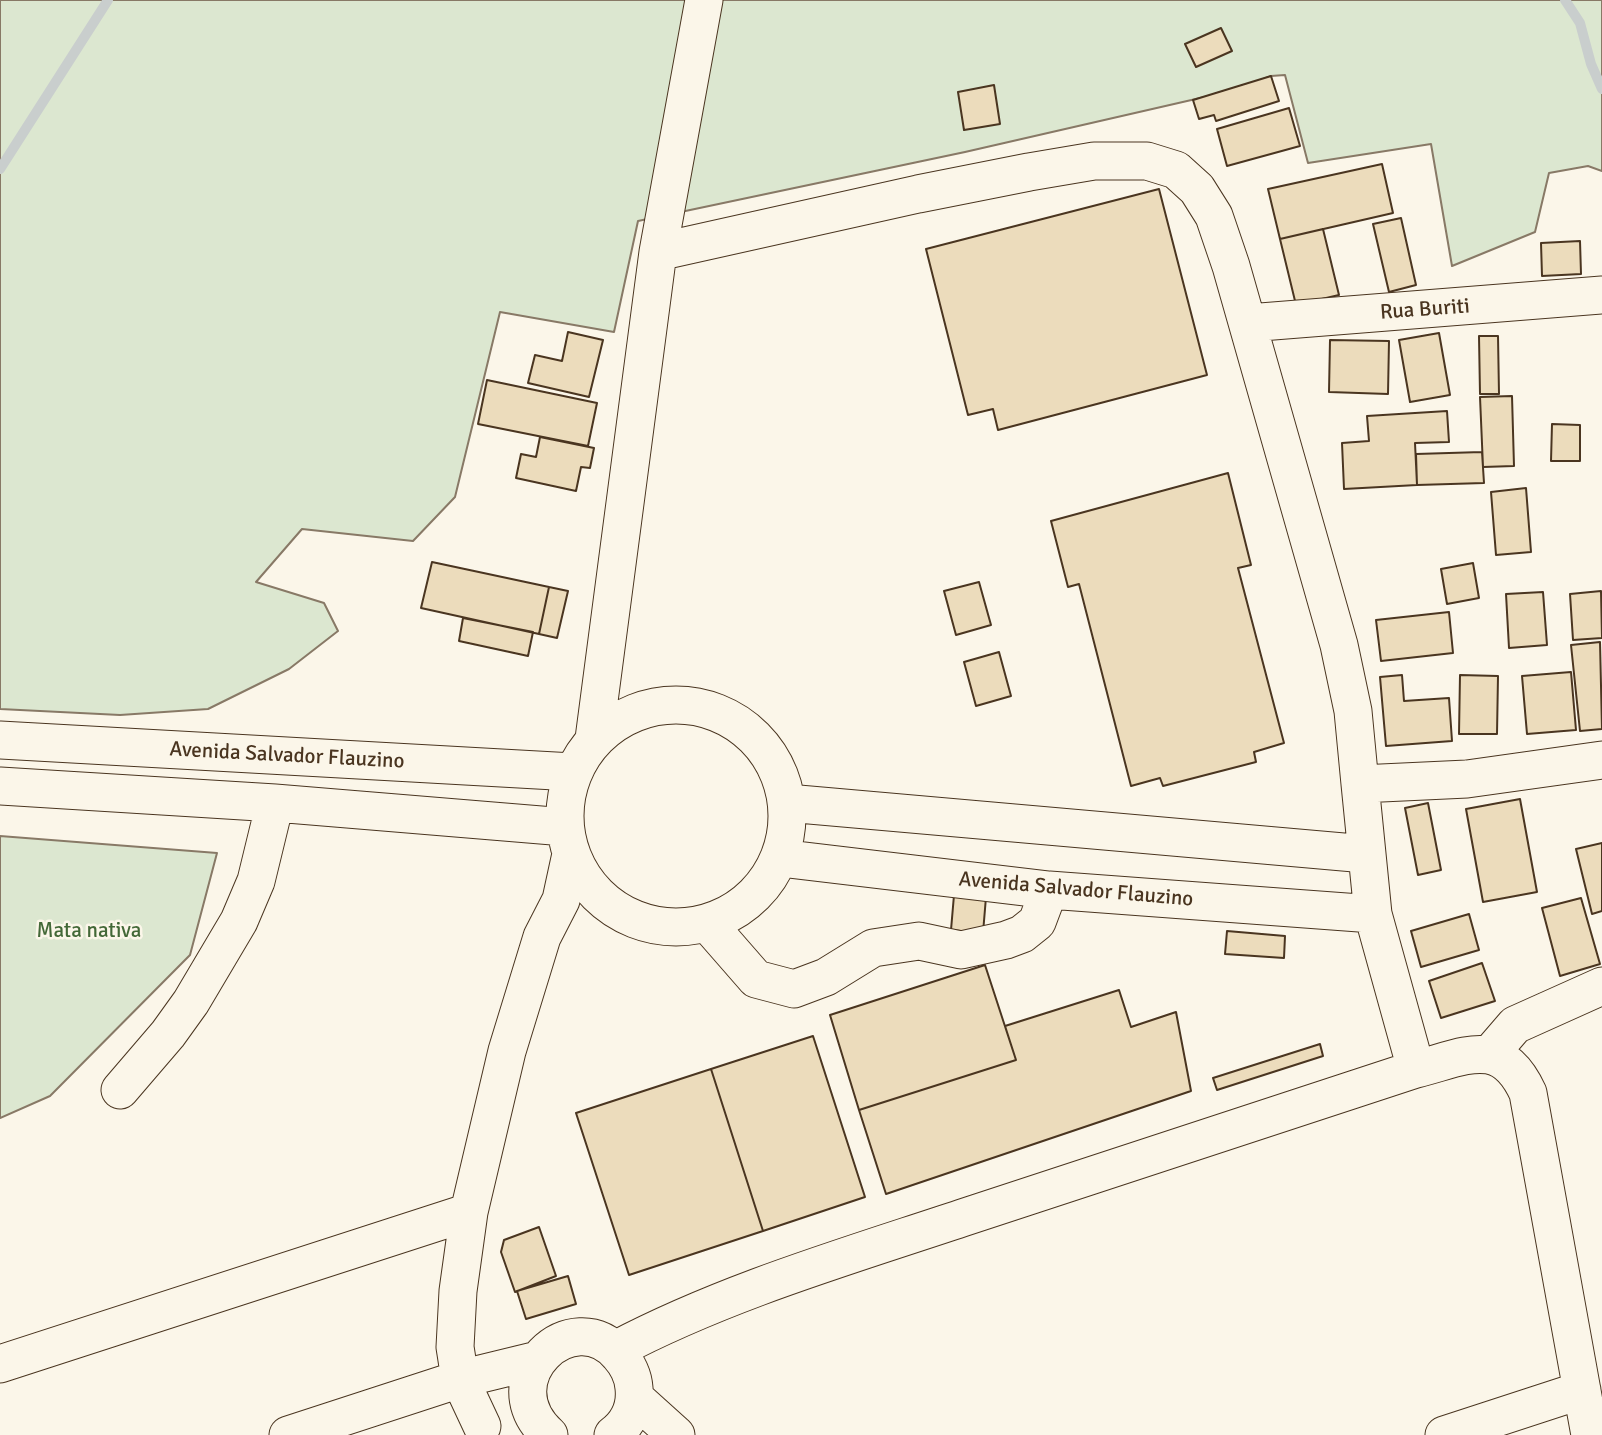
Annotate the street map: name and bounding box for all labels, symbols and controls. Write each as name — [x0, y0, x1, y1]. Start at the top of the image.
street label: Rua Buriti — [1379, 294, 1471, 326]
street label: Avenida Salvador Flauzino — [169, 737, 405, 775]
street label: Avenida Salvador Flauzino — [958, 867, 1194, 913]
park label: Mata nativa — [36, 918, 142, 944]

